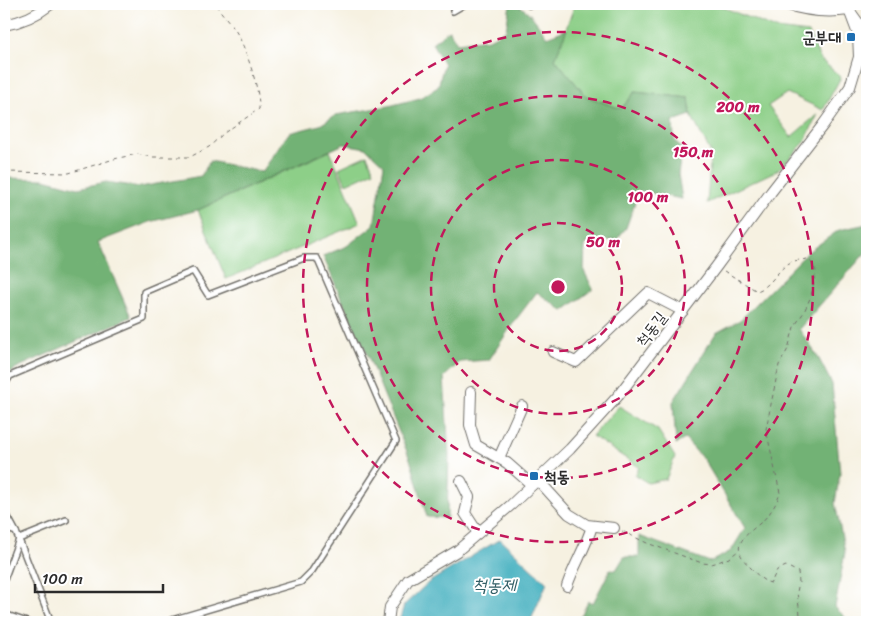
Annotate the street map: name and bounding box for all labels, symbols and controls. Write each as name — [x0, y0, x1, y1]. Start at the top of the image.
place label: 군부대 — [802, 23, 841, 52]
marker: 군부대 — [845, 31, 857, 43]
text: 200 m — [715, 94, 760, 120]
text: 150 m — [673, 139, 714, 165]
text: 100 m — [628, 184, 669, 210]
text: 50 m — [586, 229, 621, 255]
centre of rings — [549, 278, 567, 296]
street label: 척동길 — [628, 305, 674, 353]
place label: 척동 — [544, 462, 570, 491]
marker: 척동 — [528, 470, 540, 482]
scale bar — [35, 561, 162, 593]
text: 100 m — [42, 566, 83, 592]
water label: 척동제 — [472, 569, 518, 601]

